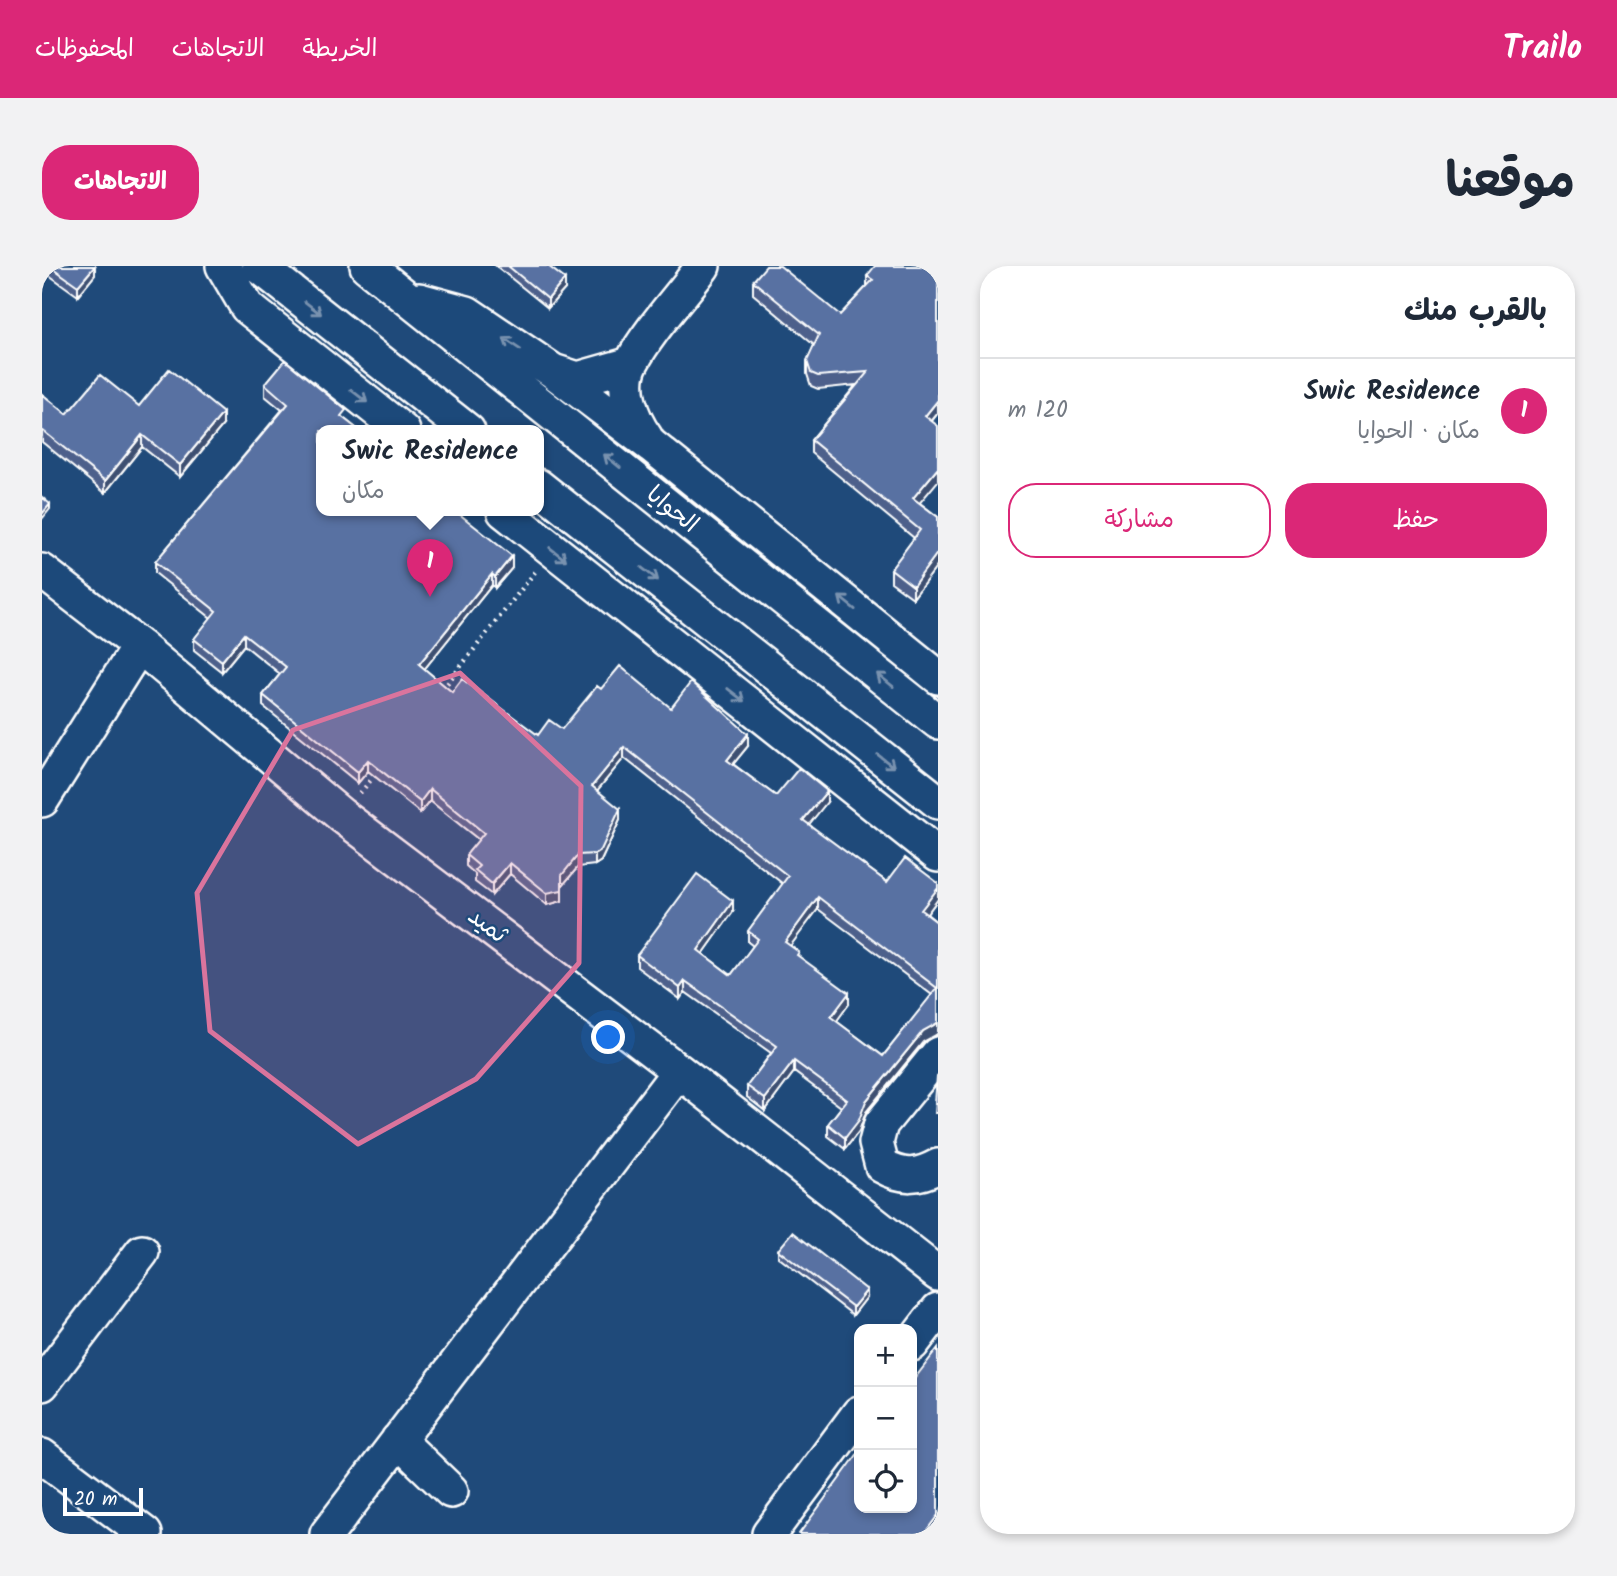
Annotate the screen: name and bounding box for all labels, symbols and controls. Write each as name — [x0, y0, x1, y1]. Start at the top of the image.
text: Trailo — [1503, 23, 1582, 76]
text: المحفوظات — [35, 30, 134, 69]
text: الاتجاهات — [172, 30, 265, 69]
text: الخريطة — [303, 30, 377, 69]
text: موقعنا — [1445, 144, 1575, 222]
button: الاتجاهات — [42, 145, 199, 220]
text: بالقرب منك — [1404, 288, 1547, 336]
one-way arrow — [303, 301, 322, 316]
one-way arrow — [503, 337, 522, 351]
text: Swic Residence — [1304, 371, 1480, 413]
one-way arrow — [349, 388, 367, 404]
text: 120 m — [1008, 393, 1068, 429]
text: 1 — [1521, 393, 1527, 429]
text: مكان · الحوايا — [1357, 414, 1480, 450]
popup — [316, 425, 544, 516]
text: Swic Residence — [342, 431, 518, 473]
one-way arrow — [603, 453, 621, 469]
text: مكان — [342, 474, 385, 510]
street label: الحوايا — [637, 476, 707, 544]
button: مشاركة — [1008, 483, 1271, 558]
button: حفظ — [1285, 483, 1547, 558]
pin: 1 — [407, 539, 453, 597]
one-way arrow — [548, 546, 566, 561]
one-way arrow — [640, 567, 658, 582]
one-way arrow — [838, 595, 856, 611]
one-way arrow — [876, 672, 894, 687]
one-way arrow — [726, 687, 744, 703]
one-way arrow — [876, 753, 895, 768]
street label: ثميد — [459, 898, 516, 955]
your location — [591, 1020, 625, 1054]
map controls — [854, 1324, 917, 1513]
button: + — [854, 1324, 917, 1387]
button: − — [854, 1387, 917, 1450]
button: locate — [854, 1450, 917, 1513]
scale bar — [63, 1485, 144, 1517]
text: 20 m — [74, 1485, 117, 1515]

